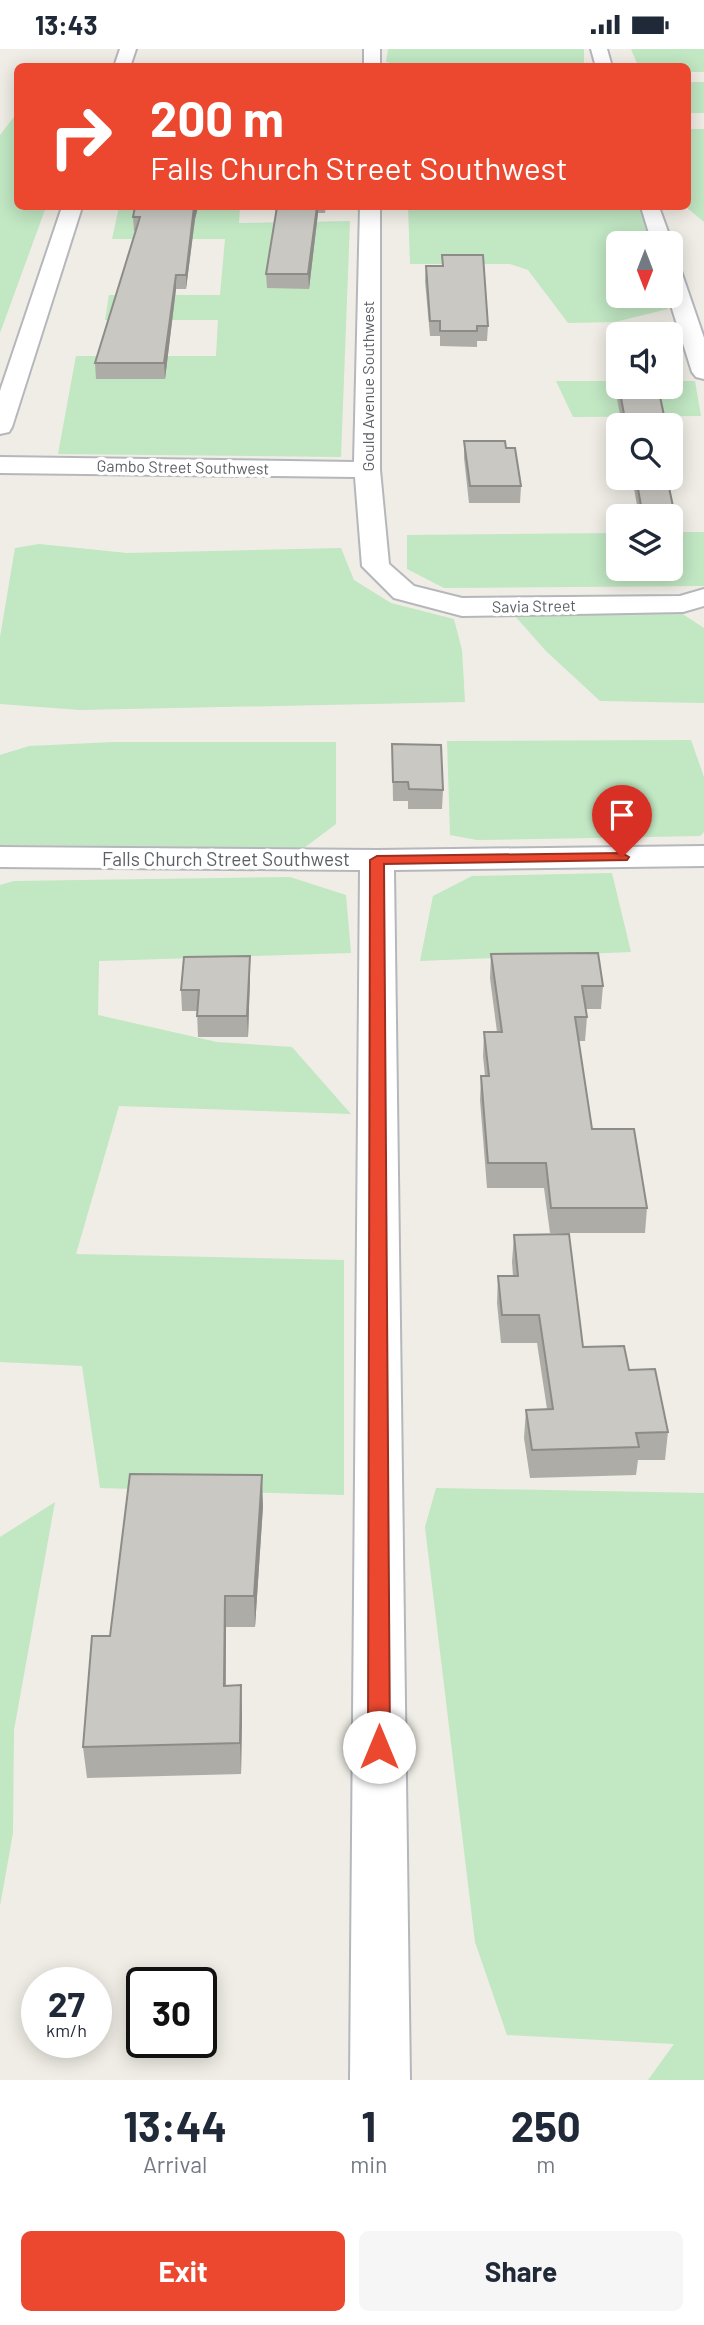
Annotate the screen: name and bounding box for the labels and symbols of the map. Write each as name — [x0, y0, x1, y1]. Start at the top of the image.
north arrow — [606, 231, 682, 308]
street label: Gould Avenue Southwest — [358, 301, 377, 471]
street label: Gambo Street Southwest — [97, 455, 269, 478]
street label: Savia Street — [492, 595, 576, 616]
pin — [592, 785, 652, 857]
street label: Falls Church Street Southwest — [102, 847, 350, 870]
position arrow — [342, 1710, 416, 1784]
speed limit sign: 30 — [126, 1967, 217, 2058]

